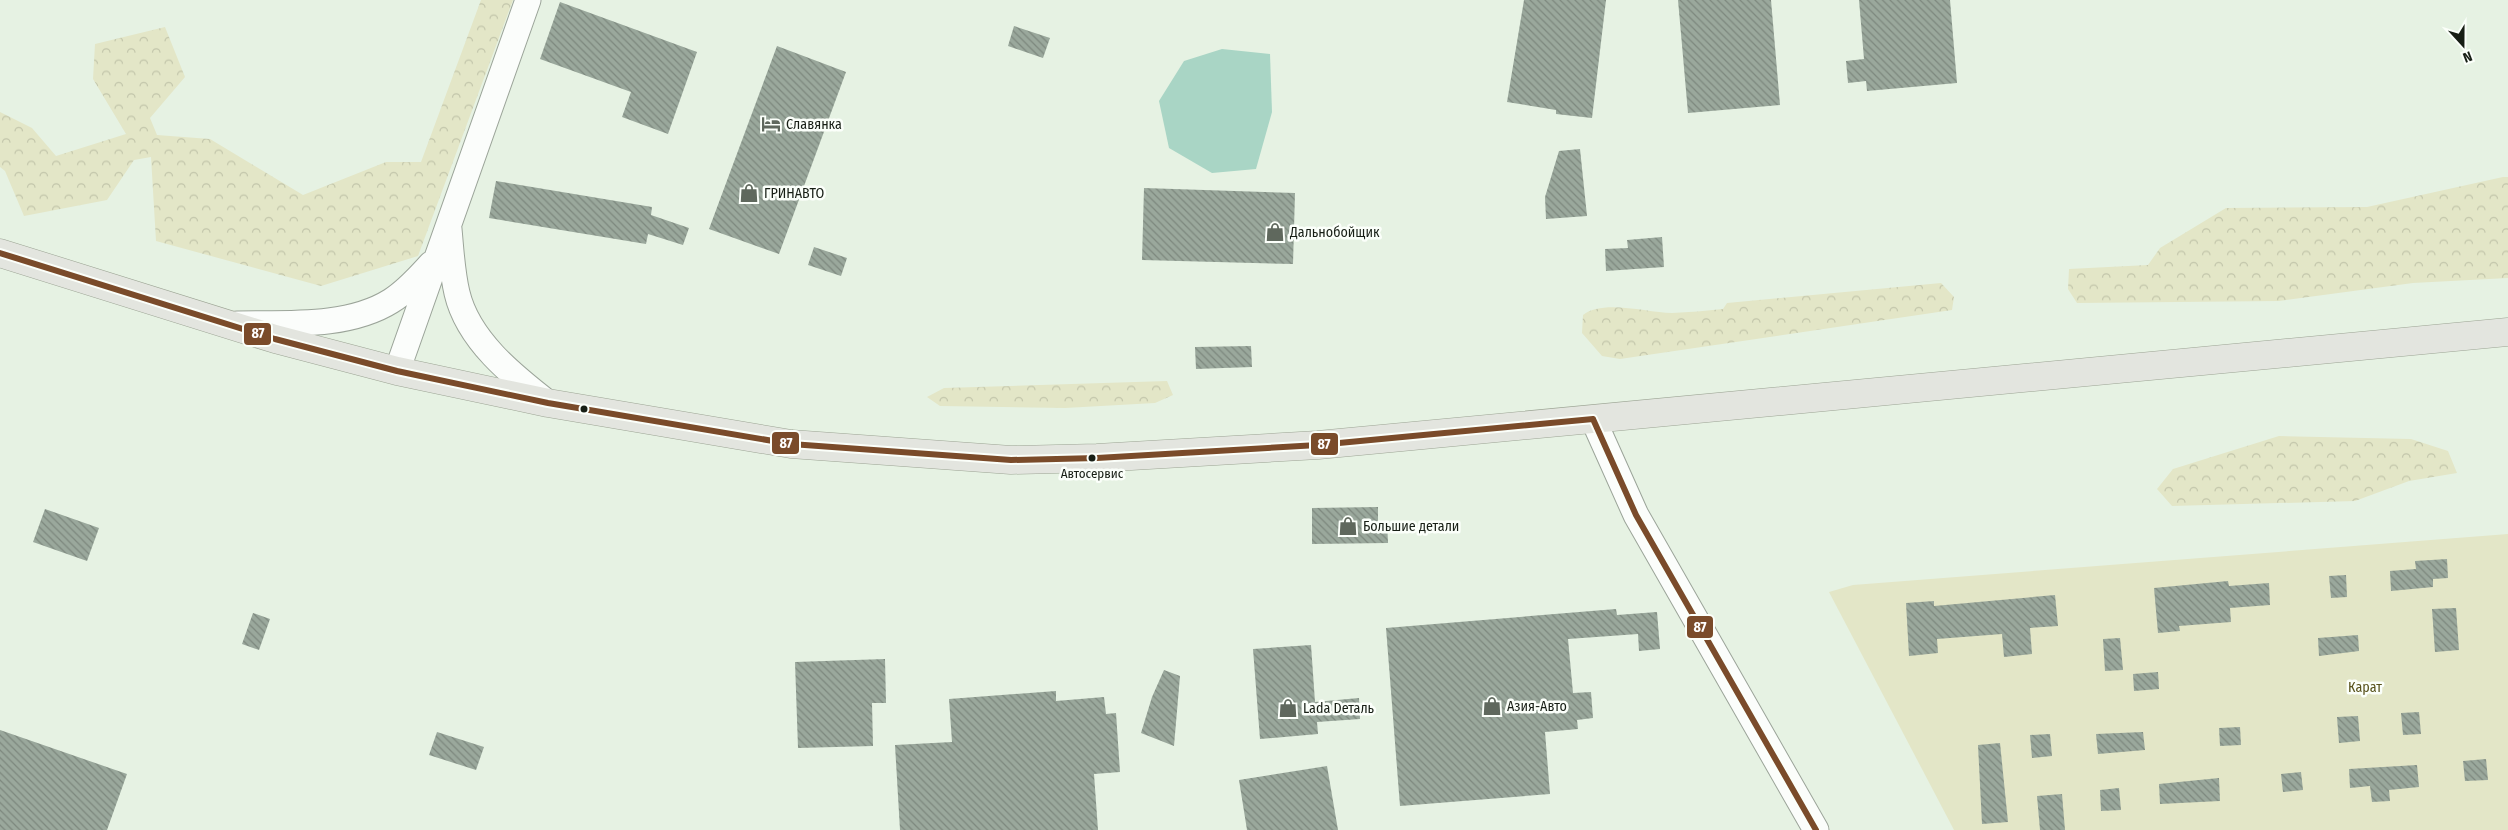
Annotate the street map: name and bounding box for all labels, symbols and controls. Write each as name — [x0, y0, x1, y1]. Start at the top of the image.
north arrow — [2438, 20, 2488, 70]
text: N — [2461, 47, 2474, 66]
hotel icon: Славянка — [760, 113, 782, 135]
place label: Славянка — [786, 116, 842, 133]
shop icon: ГРИНАВТО — [738, 182, 760, 204]
place label: ГРИНАВТО — [764, 185, 824, 202]
shop icon: Дальнобойщик — [1264, 221, 1286, 243]
place label: Дальнобойщик — [1289, 224, 1380, 241]
line badge: 87 — [243, 322, 272, 346]
text: 87 — [251, 325, 265, 342]
unlabelled marker — [579, 404, 589, 414]
line badge: 87 — [771, 431, 800, 455]
line badge: 87 — [1310, 432, 1339, 456]
text: 87 — [779, 435, 793, 452]
text: 87 — [1317, 436, 1331, 453]
marker: Автосервис — [1087, 453, 1097, 463]
place label: Автосервис — [1061, 466, 1124, 481]
shop icon: Большие детали — [1337, 515, 1359, 537]
place label: Большие детали — [1363, 518, 1459, 535]
line badge: 87 — [1686, 615, 1714, 639]
text: 87 — [1693, 619, 1707, 636]
park label: Карат — [2348, 679, 2382, 696]
shop icon: Азия-Авто — [1481, 695, 1503, 717]
shop icon: Lada Dеталь — [1277, 697, 1299, 719]
place label: Азия-Авто — [1507, 698, 1567, 715]
place label: Lada Dеталь — [1303, 700, 1375, 717]

